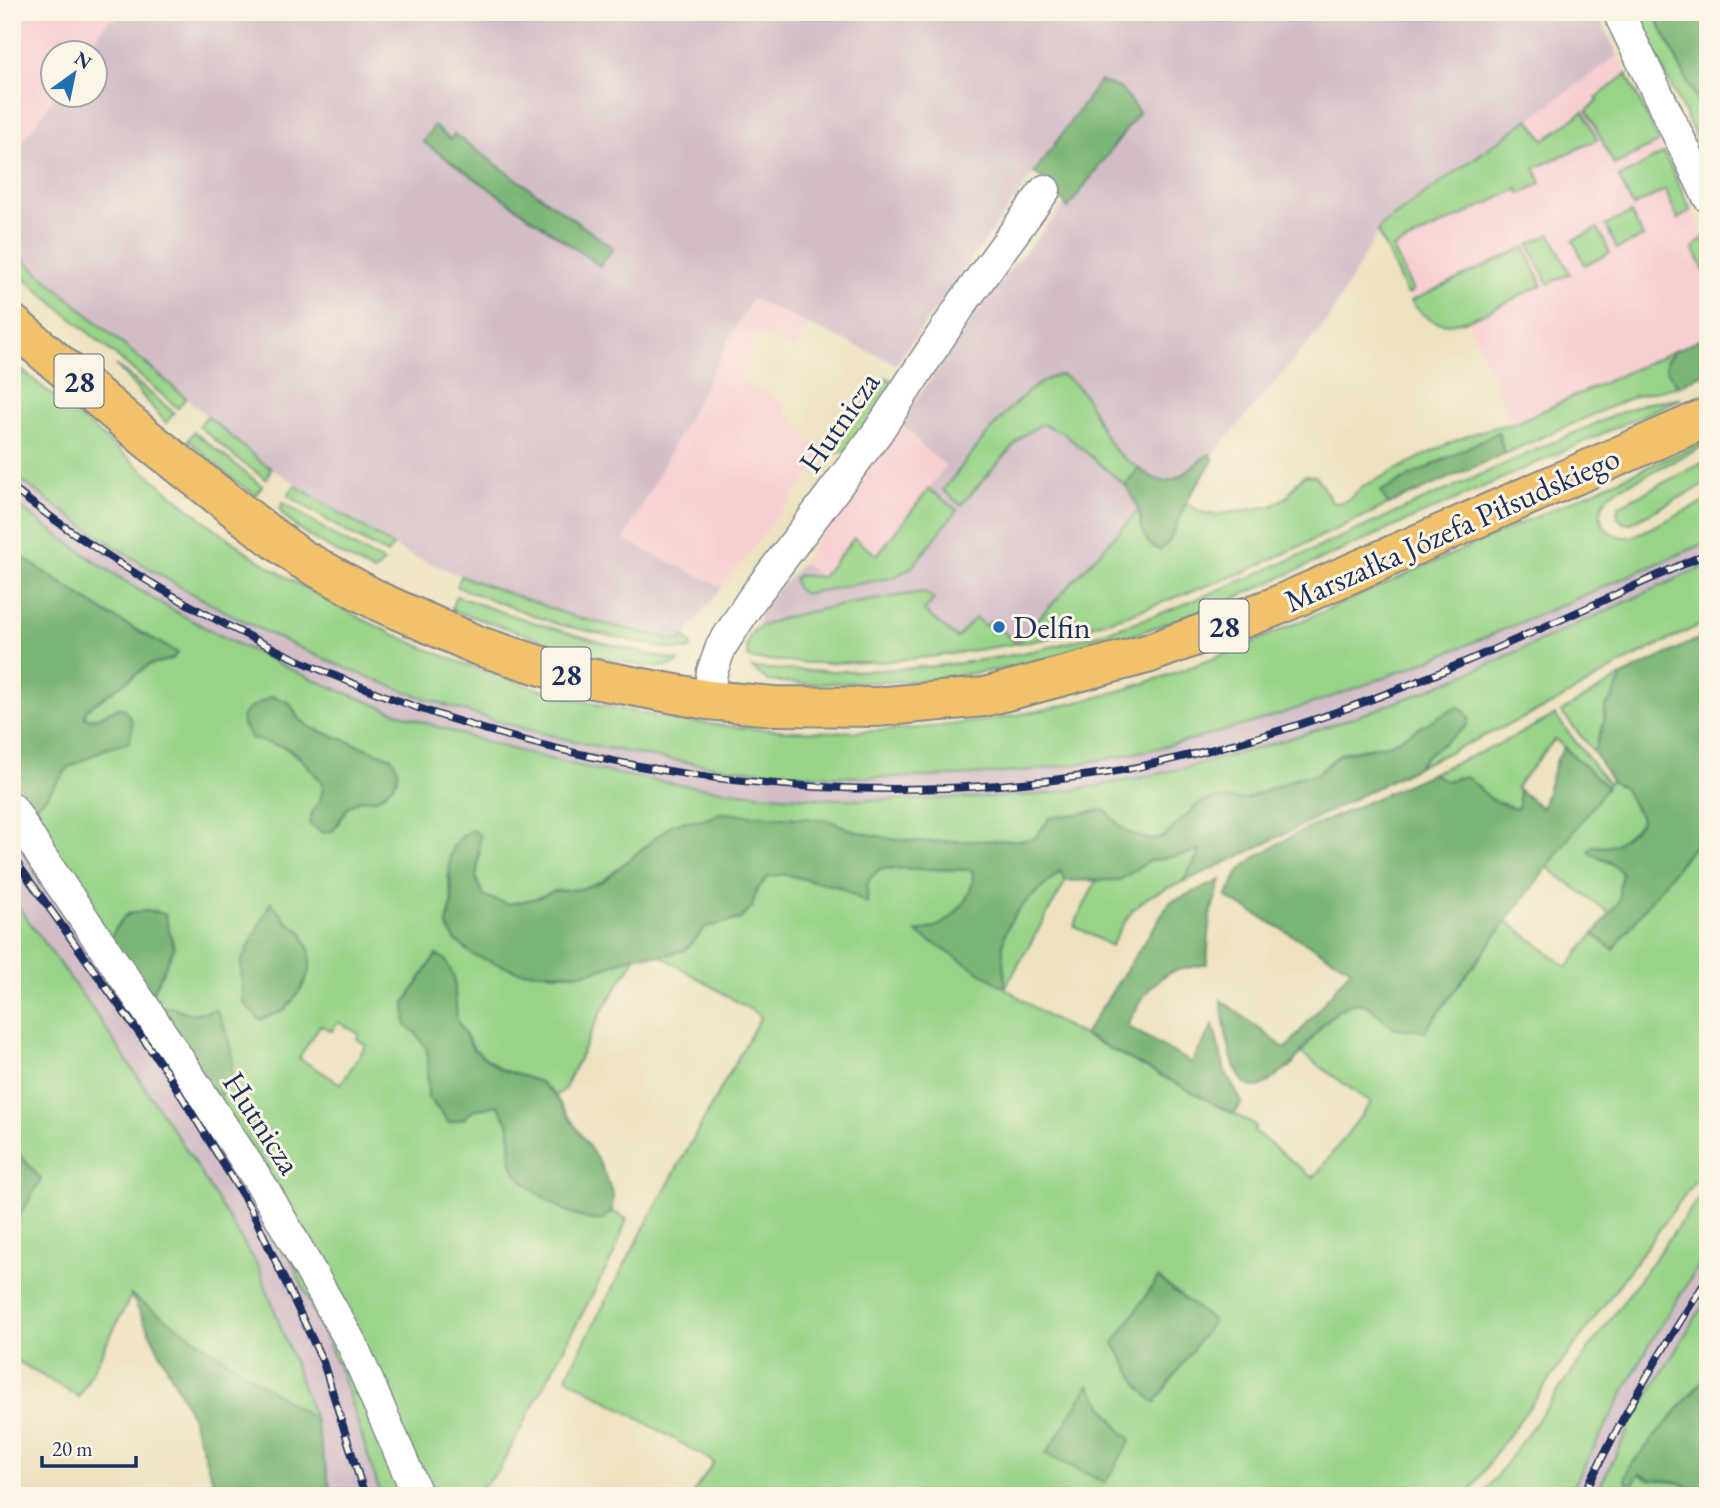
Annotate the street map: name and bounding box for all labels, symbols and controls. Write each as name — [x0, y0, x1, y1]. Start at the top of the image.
north arrow — [38, 38, 108, 108]
text: N — [70, 45, 97, 75]
road number: 28 — [55, 354, 104, 408]
street label: Hutnicza — [789, 363, 889, 481]
street label: Marszałka Józefa Piłsudskiego — [1278, 436, 1626, 622]
road number: 28 — [1200, 600, 1248, 652]
place label: Delfin — [1013, 606, 1091, 648]
marker: Delfin — [991, 619, 1007, 635]
road number: 28 — [542, 648, 590, 701]
street label: Hutnicza — [213, 1063, 311, 1183]
scale bar — [42, 1424, 136, 1468]
text: 20 m — [52, 1435, 93, 1462]

